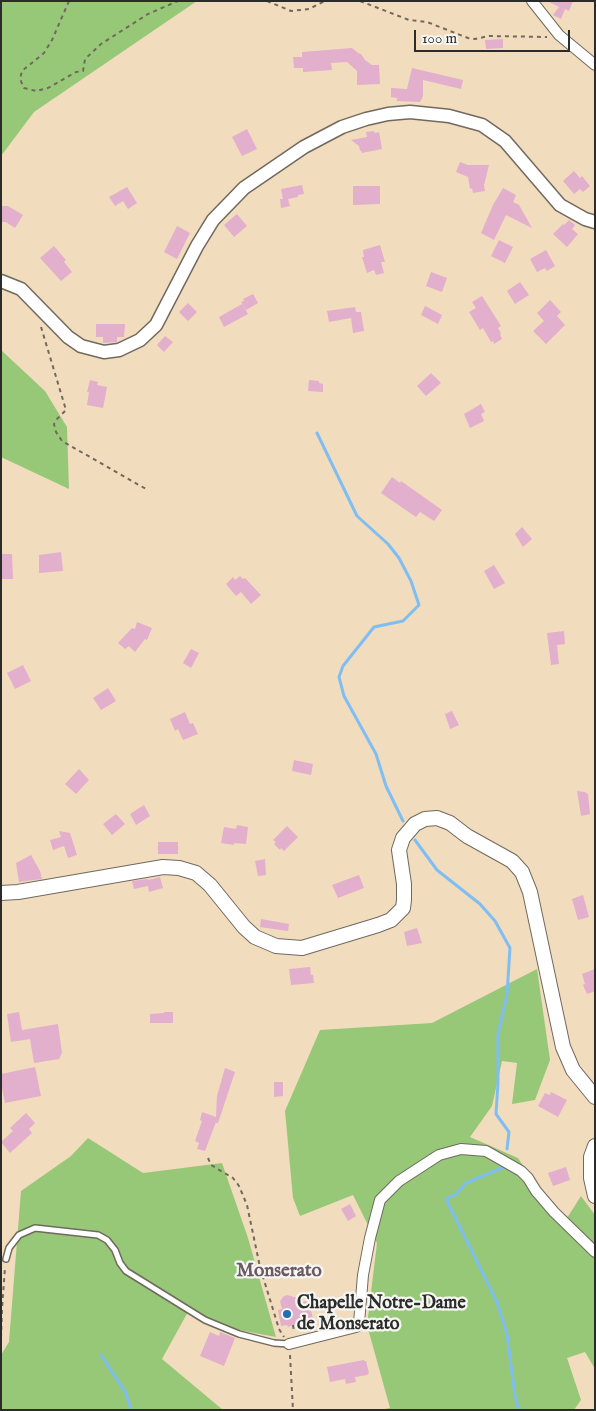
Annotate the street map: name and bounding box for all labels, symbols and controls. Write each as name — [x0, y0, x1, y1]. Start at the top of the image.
scale bar — [416, 20, 572, 52]
text: 100 m — [422, 29, 457, 48]
district label: Monserato — [236, 1261, 322, 1283]
place label: Chapelle Notre-Dame de Monserato — [297, 1293, 466, 1336]
marker: Chapelle Notre-Dame de Monserato — [281, 1308, 293, 1320]

